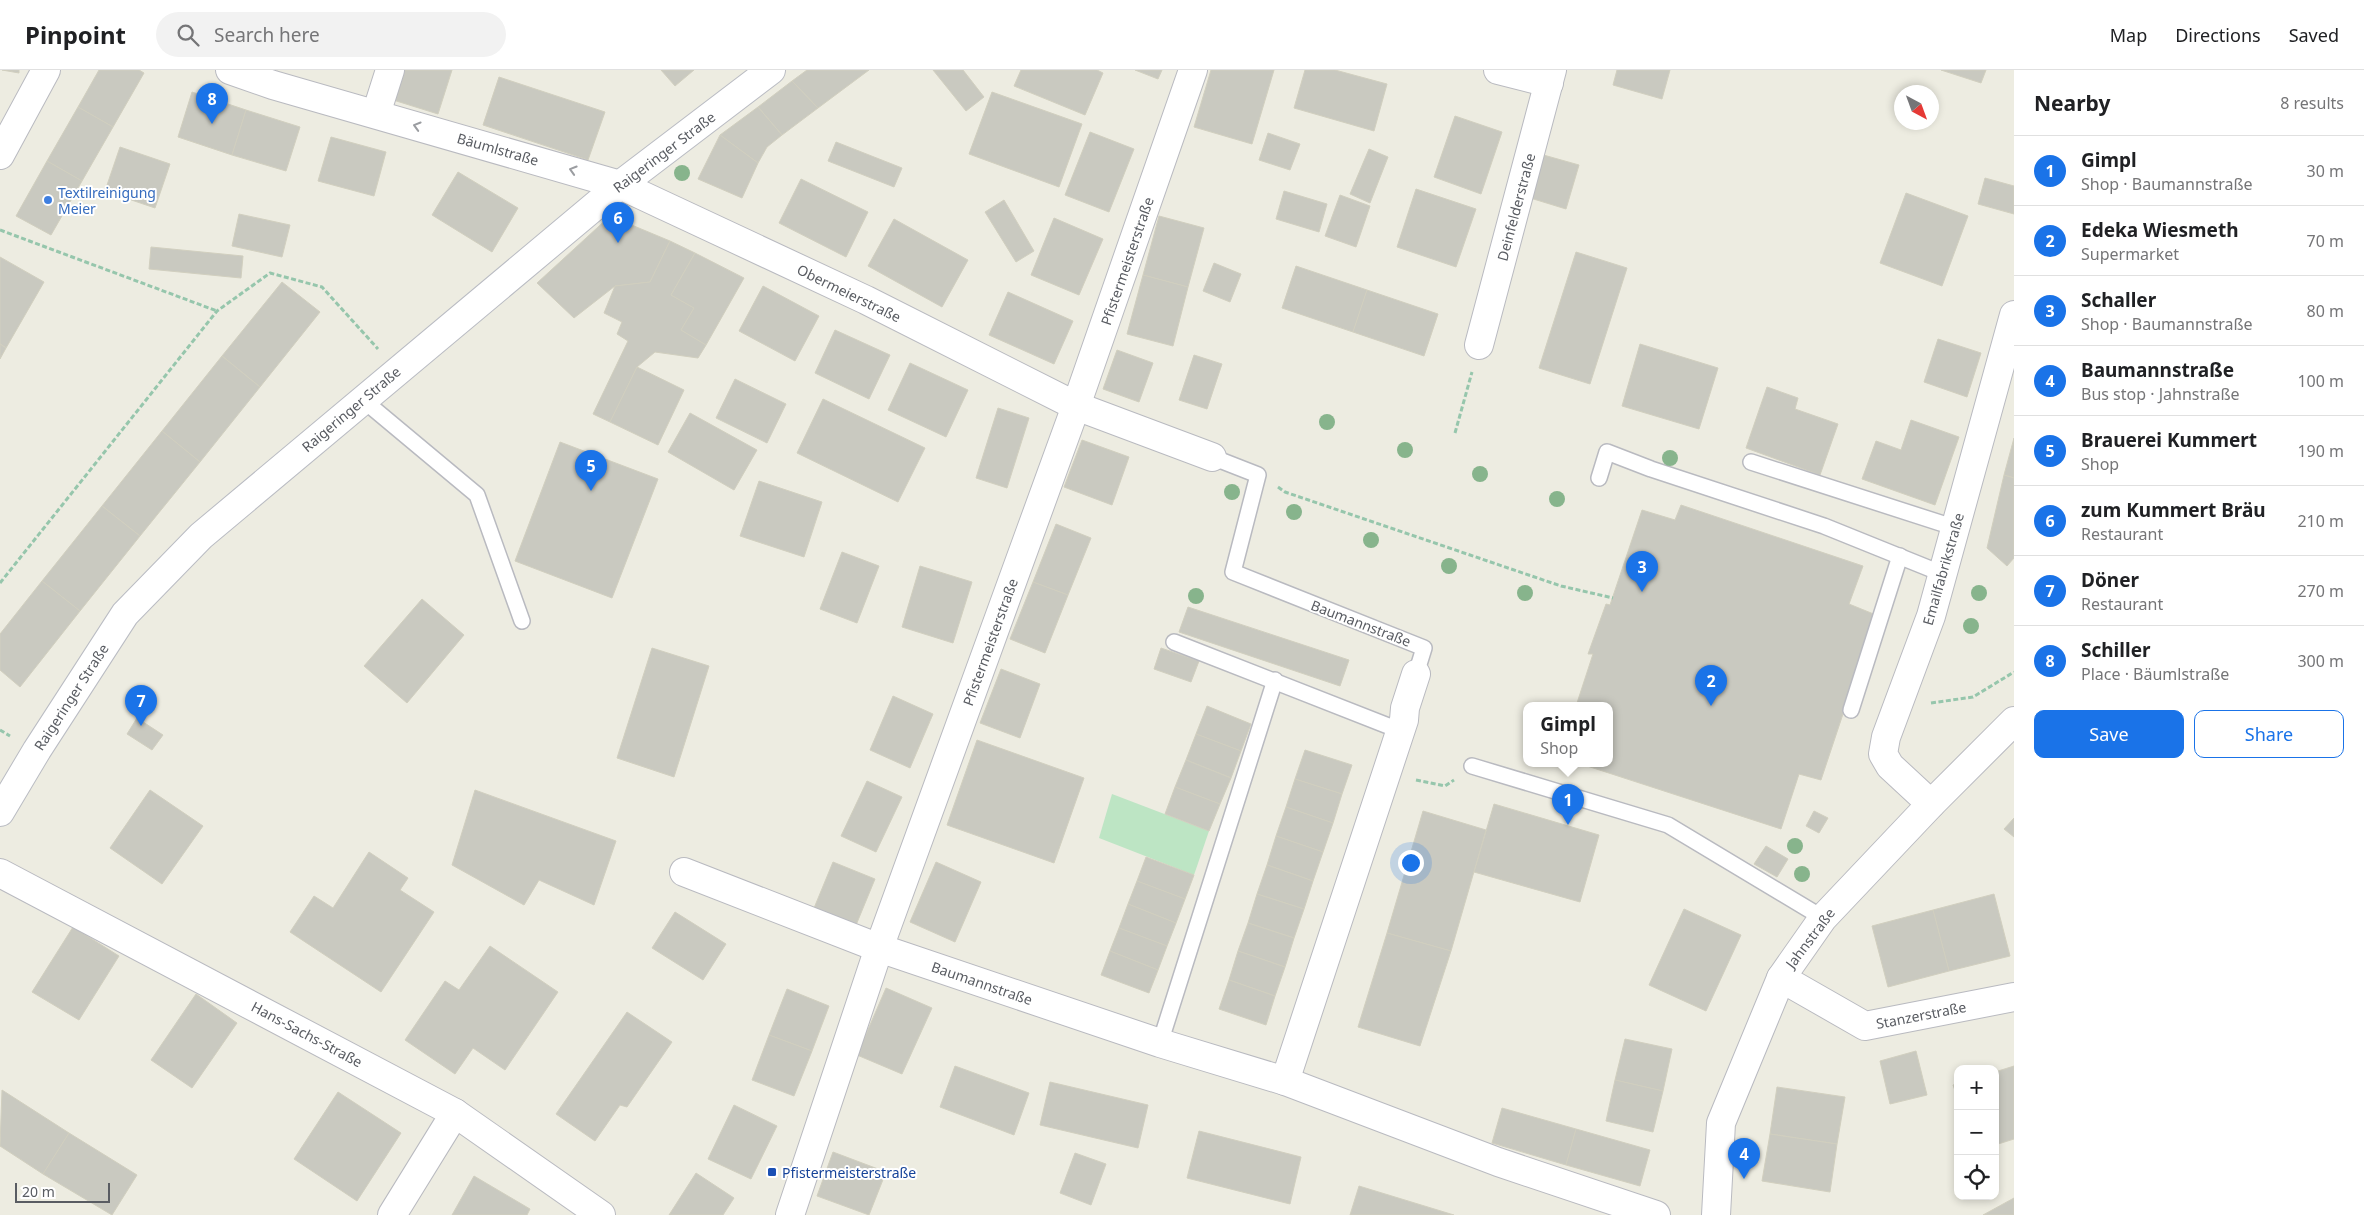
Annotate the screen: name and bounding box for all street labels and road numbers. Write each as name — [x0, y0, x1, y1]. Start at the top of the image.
street label: Raigeringer Straße — [609, 107, 719, 197]
street label: Bäumlstraße — [455, 128, 541, 170]
street label: Deinfelderstraße — [1492, 151, 1540, 263]
street label: Pfistermeisterstraße — [1096, 194, 1158, 328]
street label: Obermeierstraße — [794, 260, 904, 326]
street label: Raigeringer Straße — [298, 362, 404, 456]
street label: Emailfabrikstraße — [1918, 511, 1968, 627]
street label: Pfistermeisterstraße — [958, 576, 1022, 708]
street label: Baumannstraße — [1308, 595, 1414, 651]
street label: Raigeringer Straße — [29, 640, 113, 754]
street label: Jahnstraße — [1780, 904, 1839, 974]
street label: Baumannstraße — [929, 957, 1035, 1009]
street label: Hans-Sachs-Straße — [248, 997, 366, 1071]
street label: Stanzerstraße — [1874, 997, 1968, 1033]

